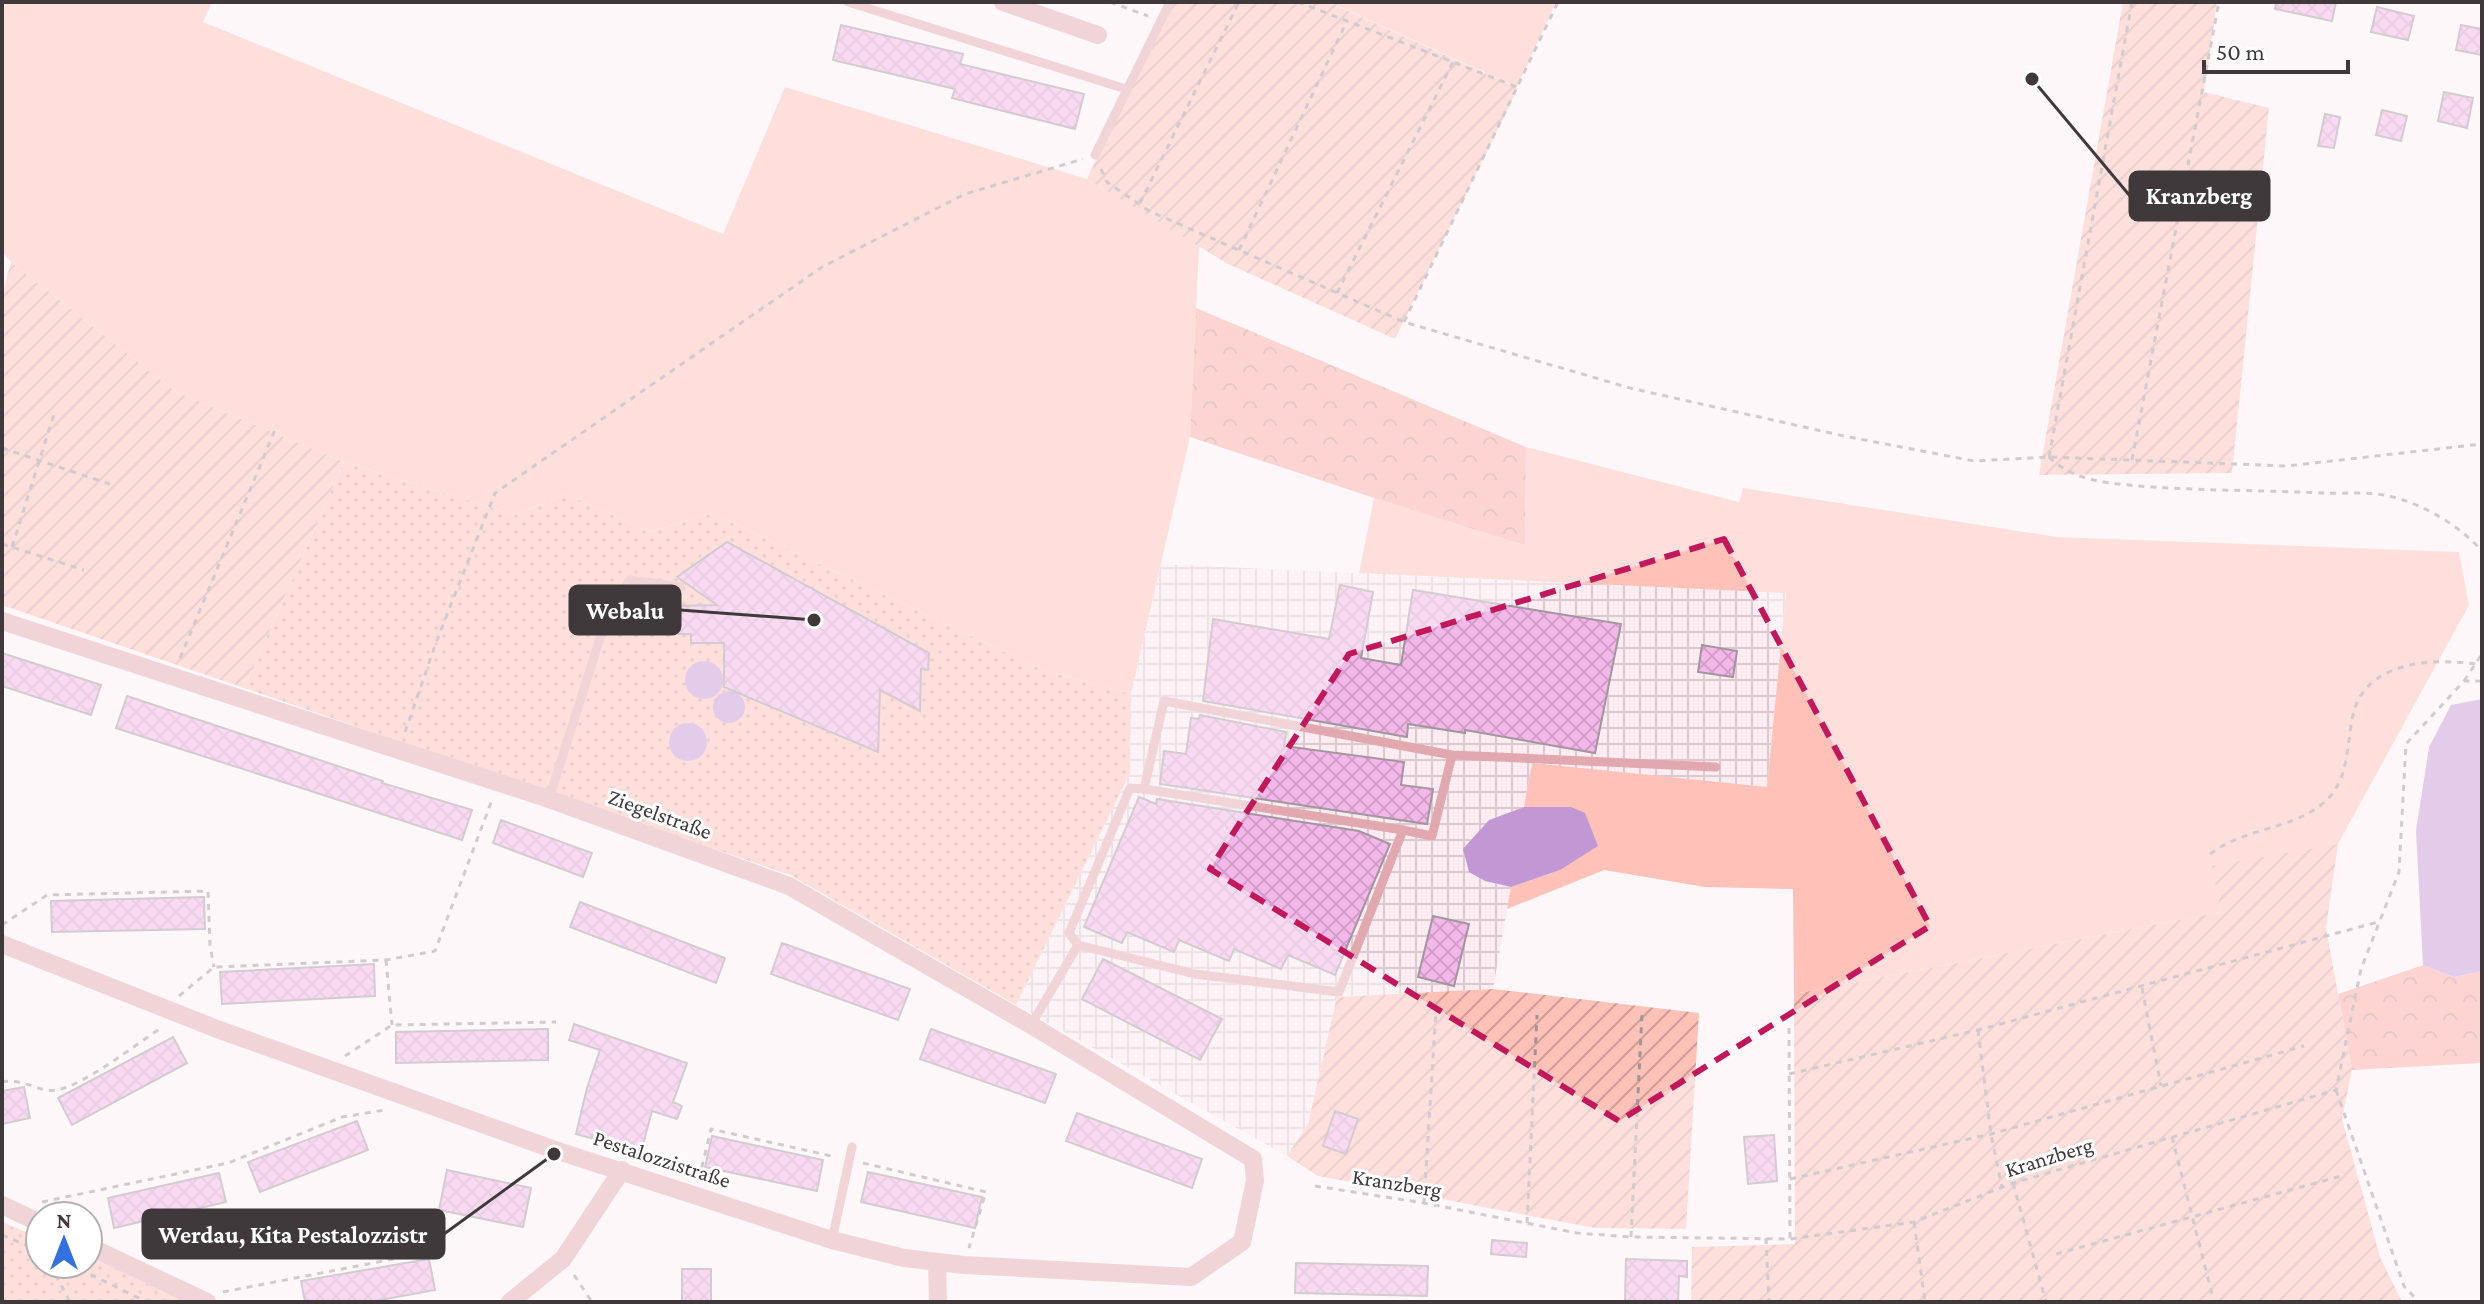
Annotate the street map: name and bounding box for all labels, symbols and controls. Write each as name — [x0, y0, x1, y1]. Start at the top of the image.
scale bar — [2204, 24, 2348, 74]
text: 50 m — [2216, 38, 2265, 65]
callout: Kranzberg — [2130, 172, 2269, 220]
text: Kranzberg — [2146, 182, 2252, 209]
callout: Webalu — [570, 586, 680, 634]
text: Webalu — [585, 597, 664, 624]
street label: Ziegelstraße — [605, 784, 715, 844]
street label: Pestalozzistraße — [590, 1125, 734, 1193]
street label: Kranzberg — [2002, 1132, 2096, 1182]
street label: Kranzberg — [1350, 1164, 1444, 1202]
north arrow — [24, 1200, 104, 1280]
text: N — [57, 1208, 72, 1233]
callout: Werdau, Kita Pestalozzistr — [143, 1210, 444, 1258]
text: Werdau, Kita Pestalozzistr — [157, 1221, 428, 1249]

